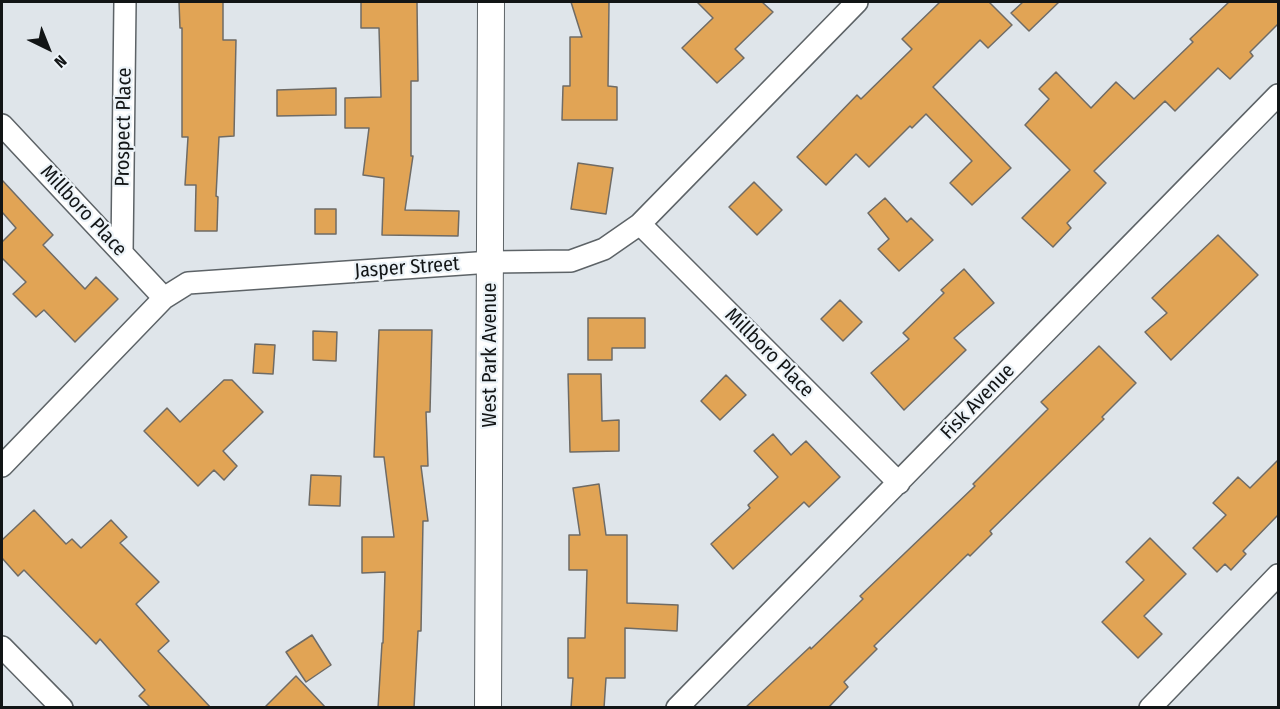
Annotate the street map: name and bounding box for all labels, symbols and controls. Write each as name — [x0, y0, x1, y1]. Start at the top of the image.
north arrow — [18, 18, 78, 78]
text: N — [51, 51, 71, 72]
street label: Prospect Place — [111, 67, 137, 187]
street label: Millboro Place — [35, 160, 131, 262]
street label: Jasper Street — [354, 252, 460, 284]
street label: West Park Avenue — [478, 283, 502, 427]
street label: Millboro Place — [720, 304, 818, 402]
street label: Fisk Avenue — [936, 359, 1020, 445]

